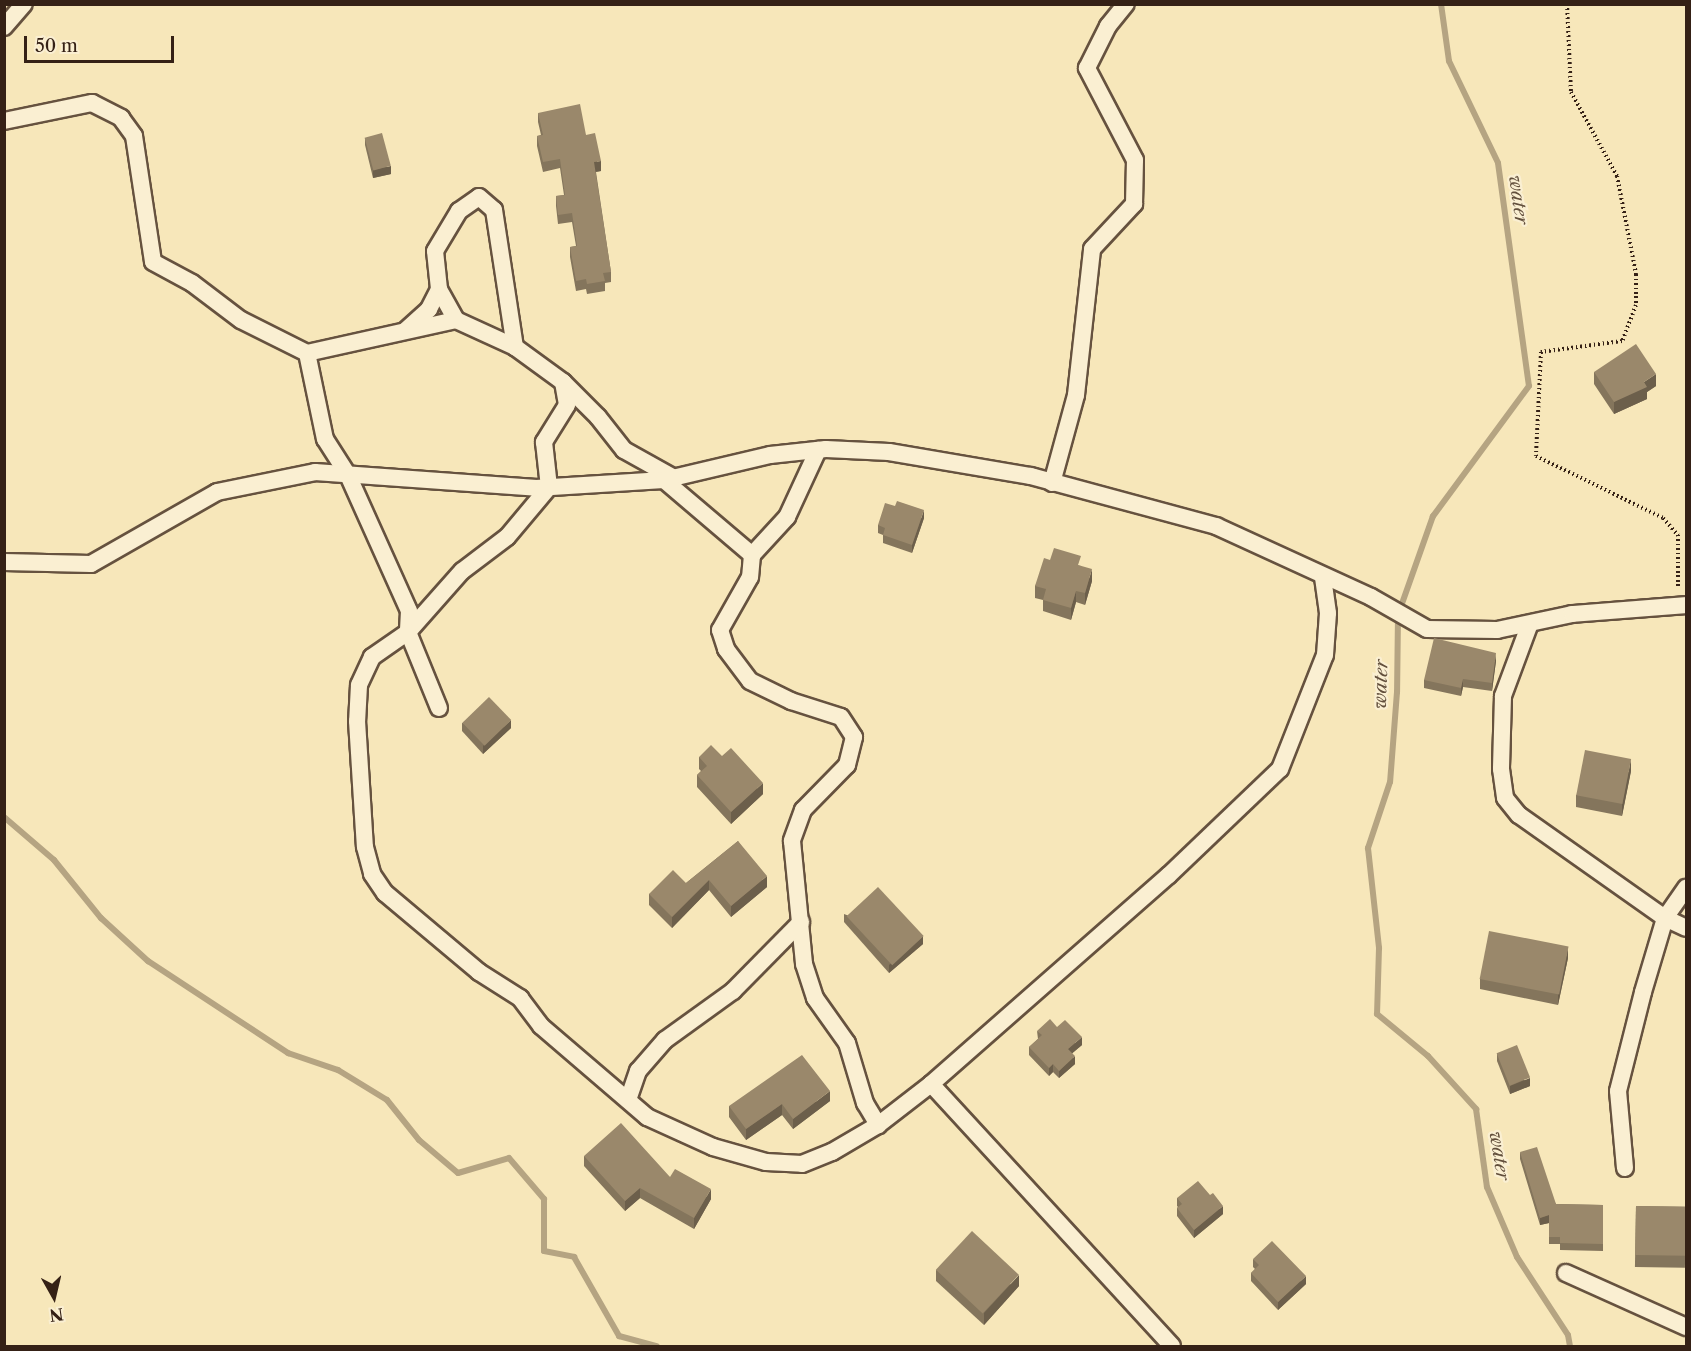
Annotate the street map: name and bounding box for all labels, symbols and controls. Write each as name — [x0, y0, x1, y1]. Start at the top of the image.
scale bar — [27, 24, 177, 62]
text: 50 m — [35, 35, 78, 57]
water label: water — [1504, 174, 1532, 226]
water label: water — [1369, 659, 1393, 709]
water label: water — [1484, 1130, 1514, 1182]
north arrow — [24, 1267, 84, 1327]
text: N — [48, 1304, 65, 1326]

